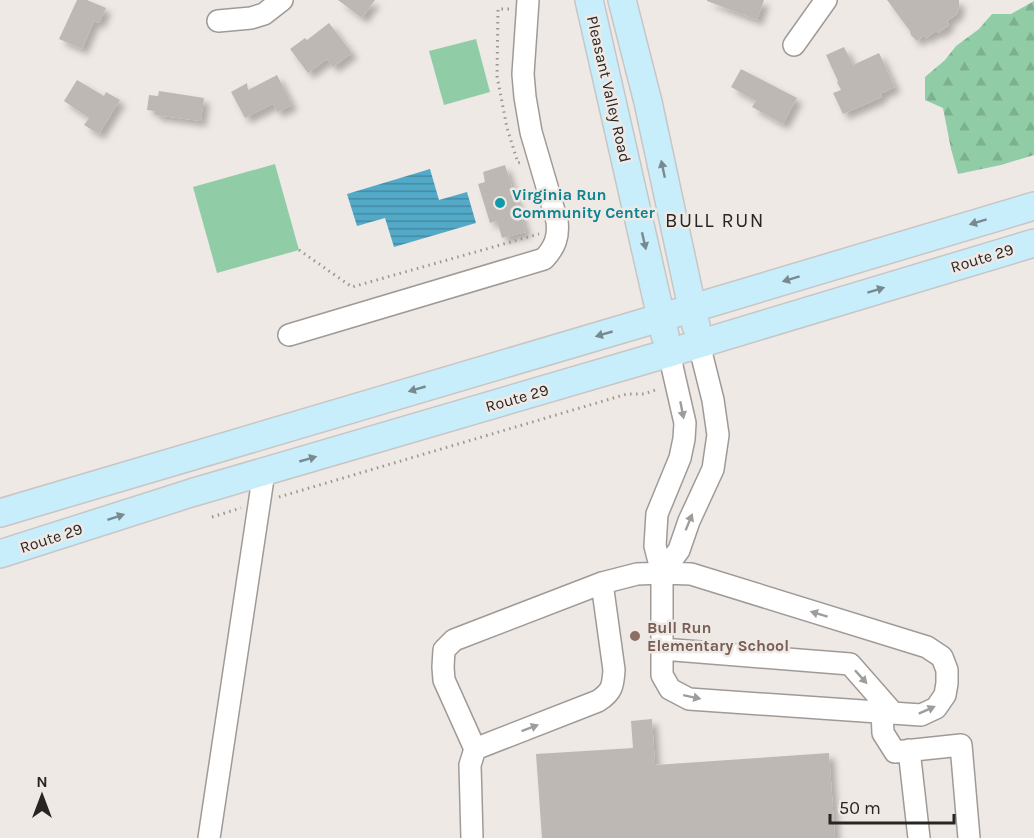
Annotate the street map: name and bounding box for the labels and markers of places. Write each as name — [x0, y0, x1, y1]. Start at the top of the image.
place label: Virginia Run Community Center — [512, 185, 656, 222]
marker: Virginia Run Community Center — [493, 196, 507, 210]
place label: Bull Run Elementary School — [647, 618, 789, 655]
marker: Bull Run Elementary School — [628, 629, 642, 643]

